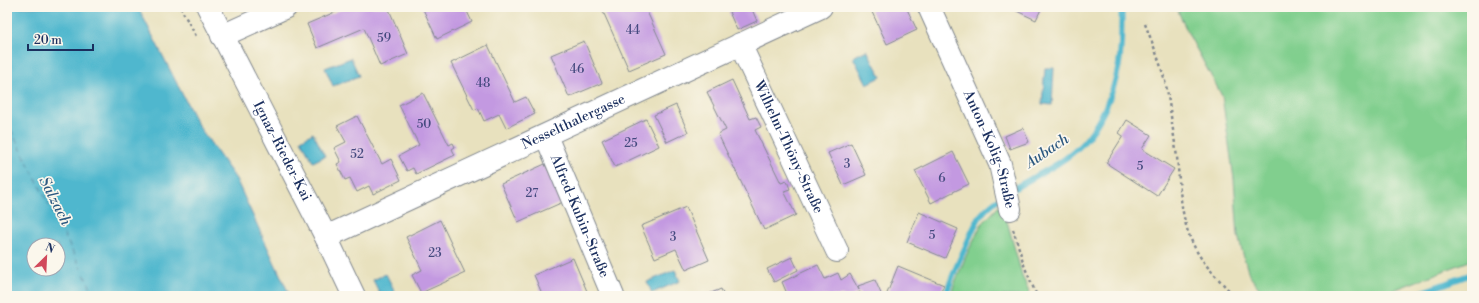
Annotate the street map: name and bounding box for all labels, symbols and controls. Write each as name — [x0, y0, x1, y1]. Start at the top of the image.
house number: 44 — [626, 23, 640, 38]
scale bar — [28, 26, 93, 52]
house number: 59 — [377, 31, 391, 46]
text: 20 m — [34, 33, 62, 48]
house number: 46 — [570, 62, 584, 77]
house number: 48 — [476, 76, 490, 91]
street label: Wilhelm-Thöny-Straße — [749, 77, 827, 217]
street label: Anton-Kolig-Straße — [958, 86, 1019, 210]
street label: Nesselthalergasse — [519, 90, 628, 154]
street label: Ignaz-Rieder-Kai — [249, 98, 315, 205]
house number: 50 — [417, 117, 431, 132]
water label: Aubach — [1020, 129, 1073, 173]
house number: 25 — [624, 136, 638, 151]
house number: 52 — [350, 147, 364, 162]
street label: Alfred-Kubin-Straße — [545, 151, 613, 280]
house number: 3 — [844, 157, 851, 172]
house number: 5 — [1137, 159, 1144, 174]
house number: 6 — [938, 171, 946, 186]
water label: Salzach — [35, 173, 76, 229]
house number: 27 — [526, 186, 538, 201]
house number: 5 — [929, 228, 936, 243]
house number: 3 — [670, 230, 677, 245]
north arrow — [26, 237, 66, 277]
text: N — [43, 241, 57, 257]
house number: 23 — [428, 246, 442, 261]

